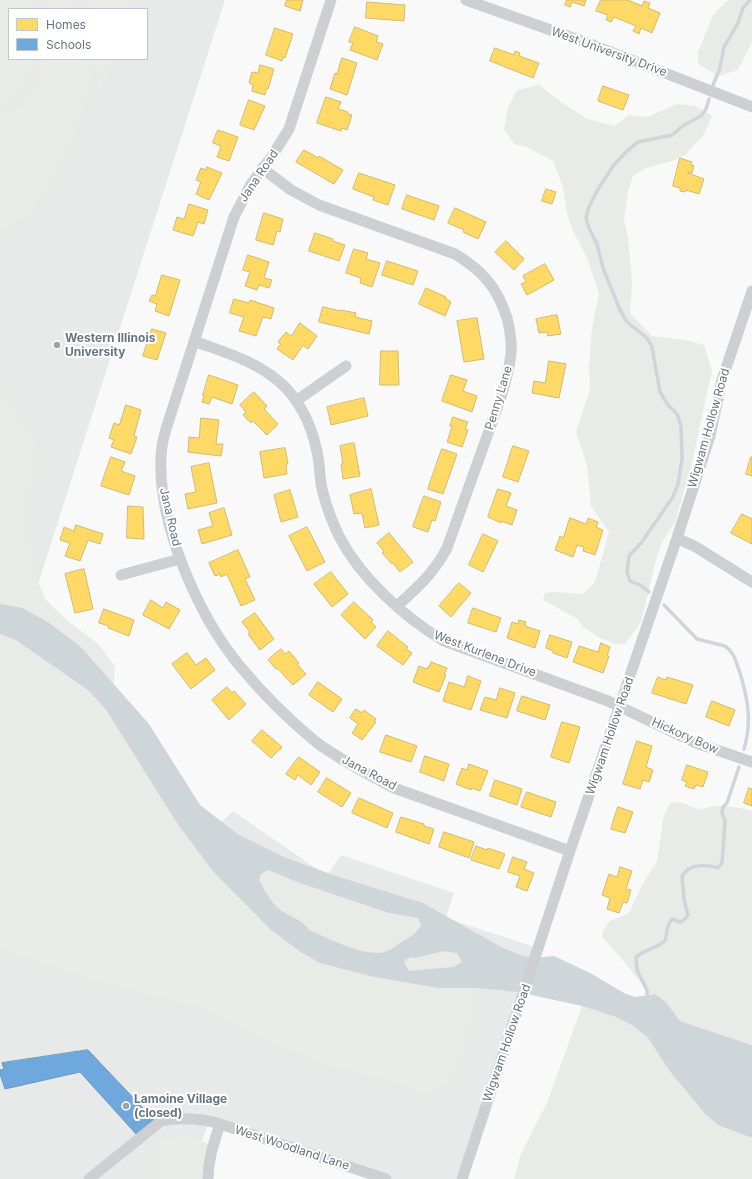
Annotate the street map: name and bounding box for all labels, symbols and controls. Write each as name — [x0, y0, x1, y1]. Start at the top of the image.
legend — [8, 8, 148, 60]
text: Homes — [46, 17, 86, 32]
street label: West University Drive — [549, 24, 669, 80]
text: Schools — [46, 37, 91, 52]
street label: Jana Road — [236, 147, 282, 205]
place label: Western Illinois University — [65, 331, 155, 359]
marker: Western Illinois University — [52, 340, 62, 350]
street label: Penny Lane — [482, 364, 516, 432]
street label: Wigwam Hollow Road — [685, 367, 733, 489]
street label: Jana Road — [156, 486, 184, 548]
street label: West Kurlene Drive — [432, 628, 538, 680]
street label: Wigwam Hollow Road — [583, 675, 637, 797]
street label: Hickory Bow — [649, 715, 721, 757]
street label: Jana Road — [339, 753, 399, 793]
street label: Wigwam Hollow Road — [480, 982, 534, 1104]
place label: Lamoine Village (closed) — [134, 1092, 227, 1120]
marker: Lamoine Village (closed) — [121, 1101, 131, 1111]
street label: West Woodland Lane — [233, 1123, 351, 1173]

